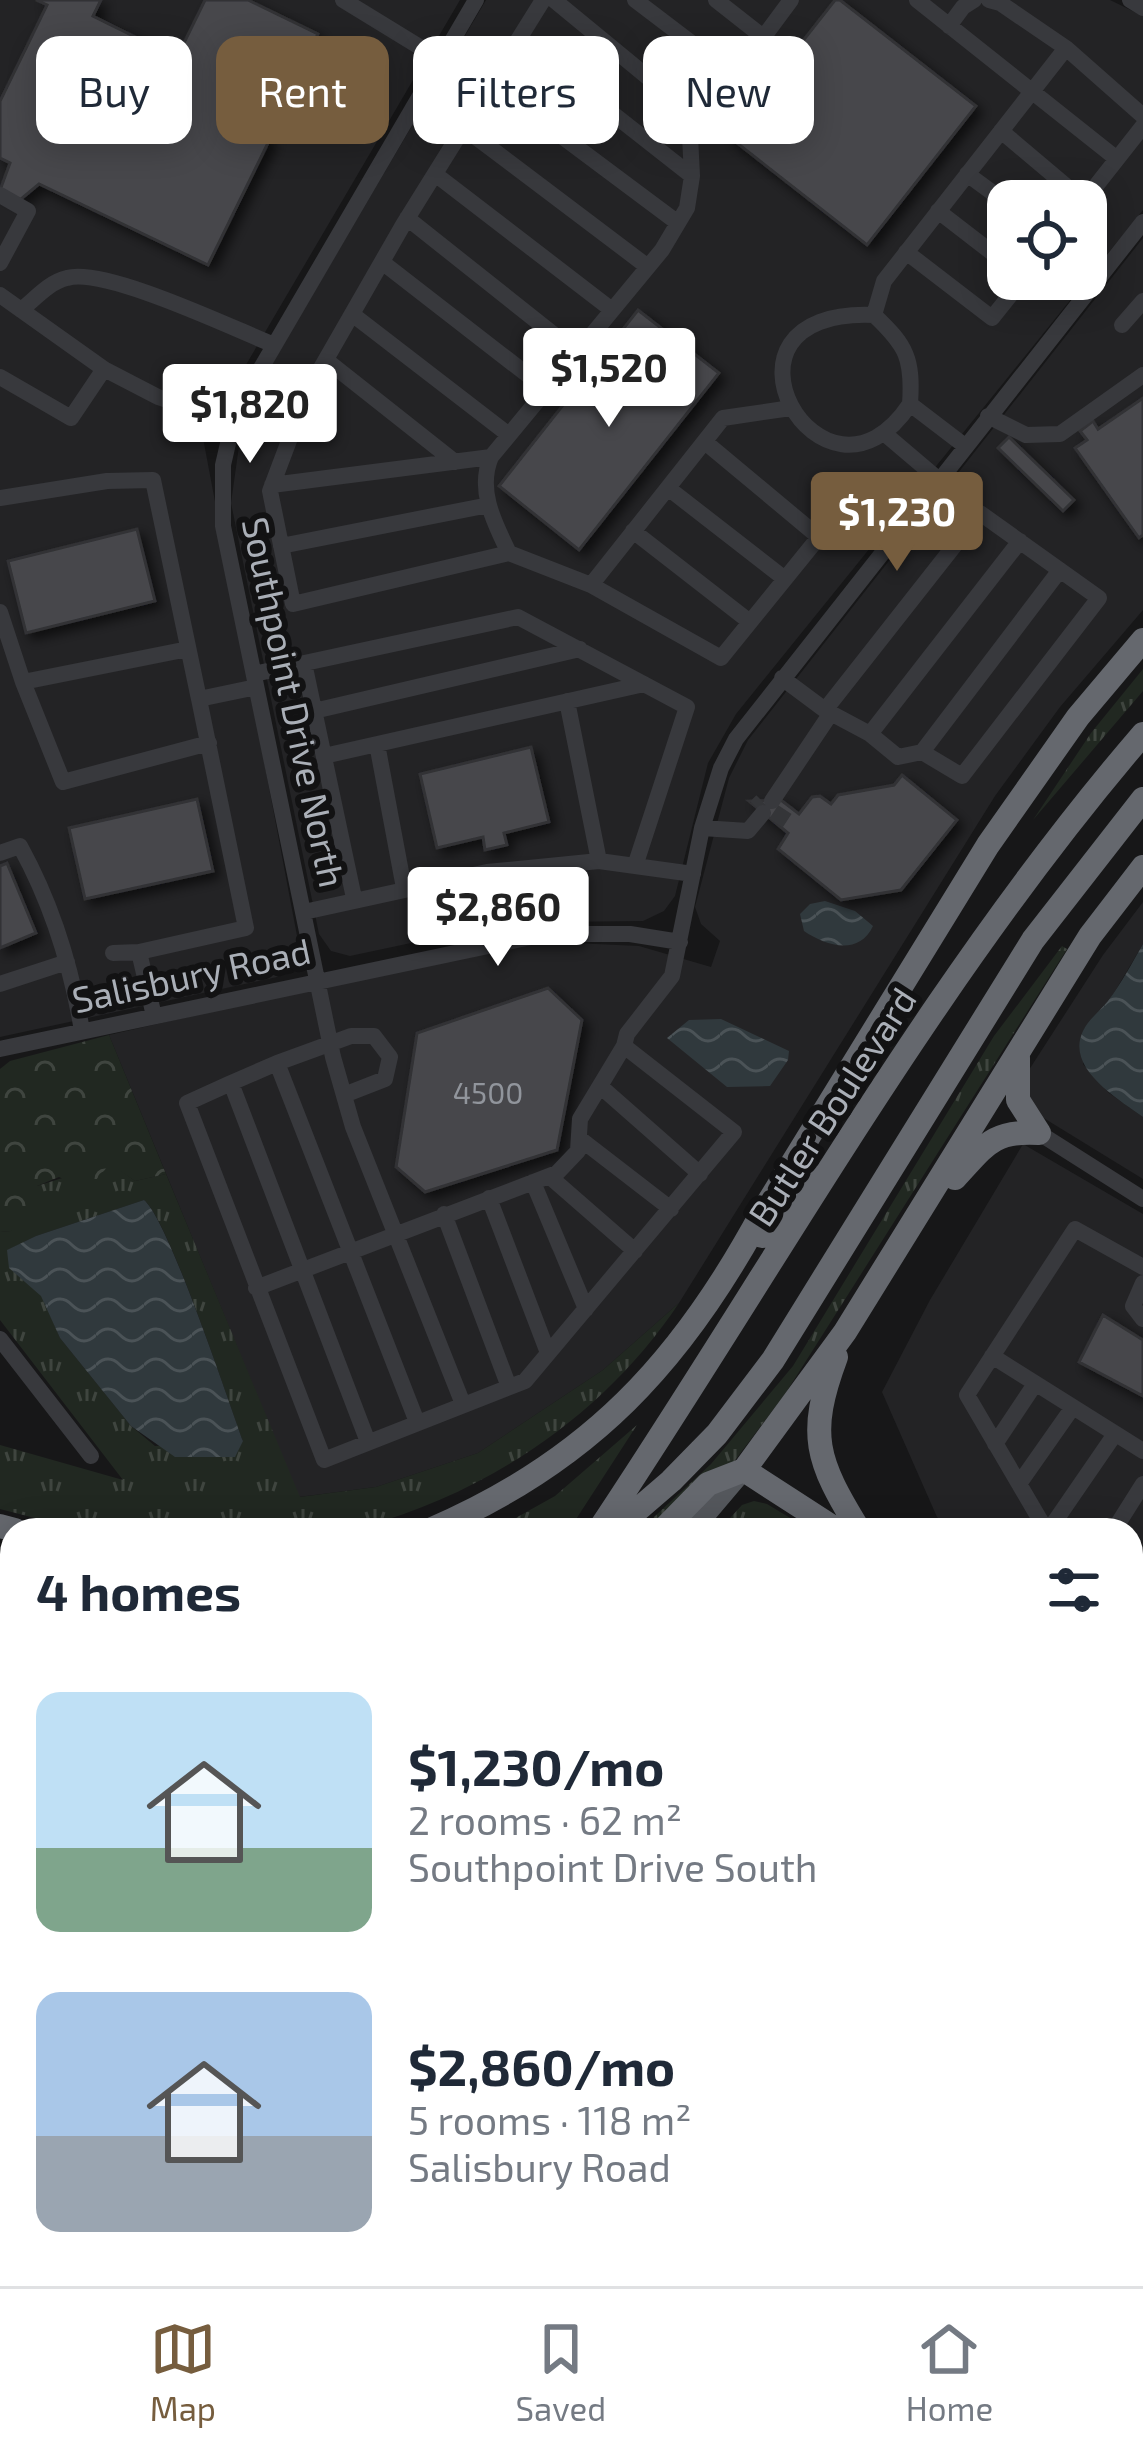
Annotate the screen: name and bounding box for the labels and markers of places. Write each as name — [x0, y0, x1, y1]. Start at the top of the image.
pin: $1,520 — [511, 328, 707, 430]
pin: $1,820 — [152, 364, 348, 466]
pin: $1,230 — [799, 472, 995, 574]
pin: $2,860 — [400, 867, 596, 969]

